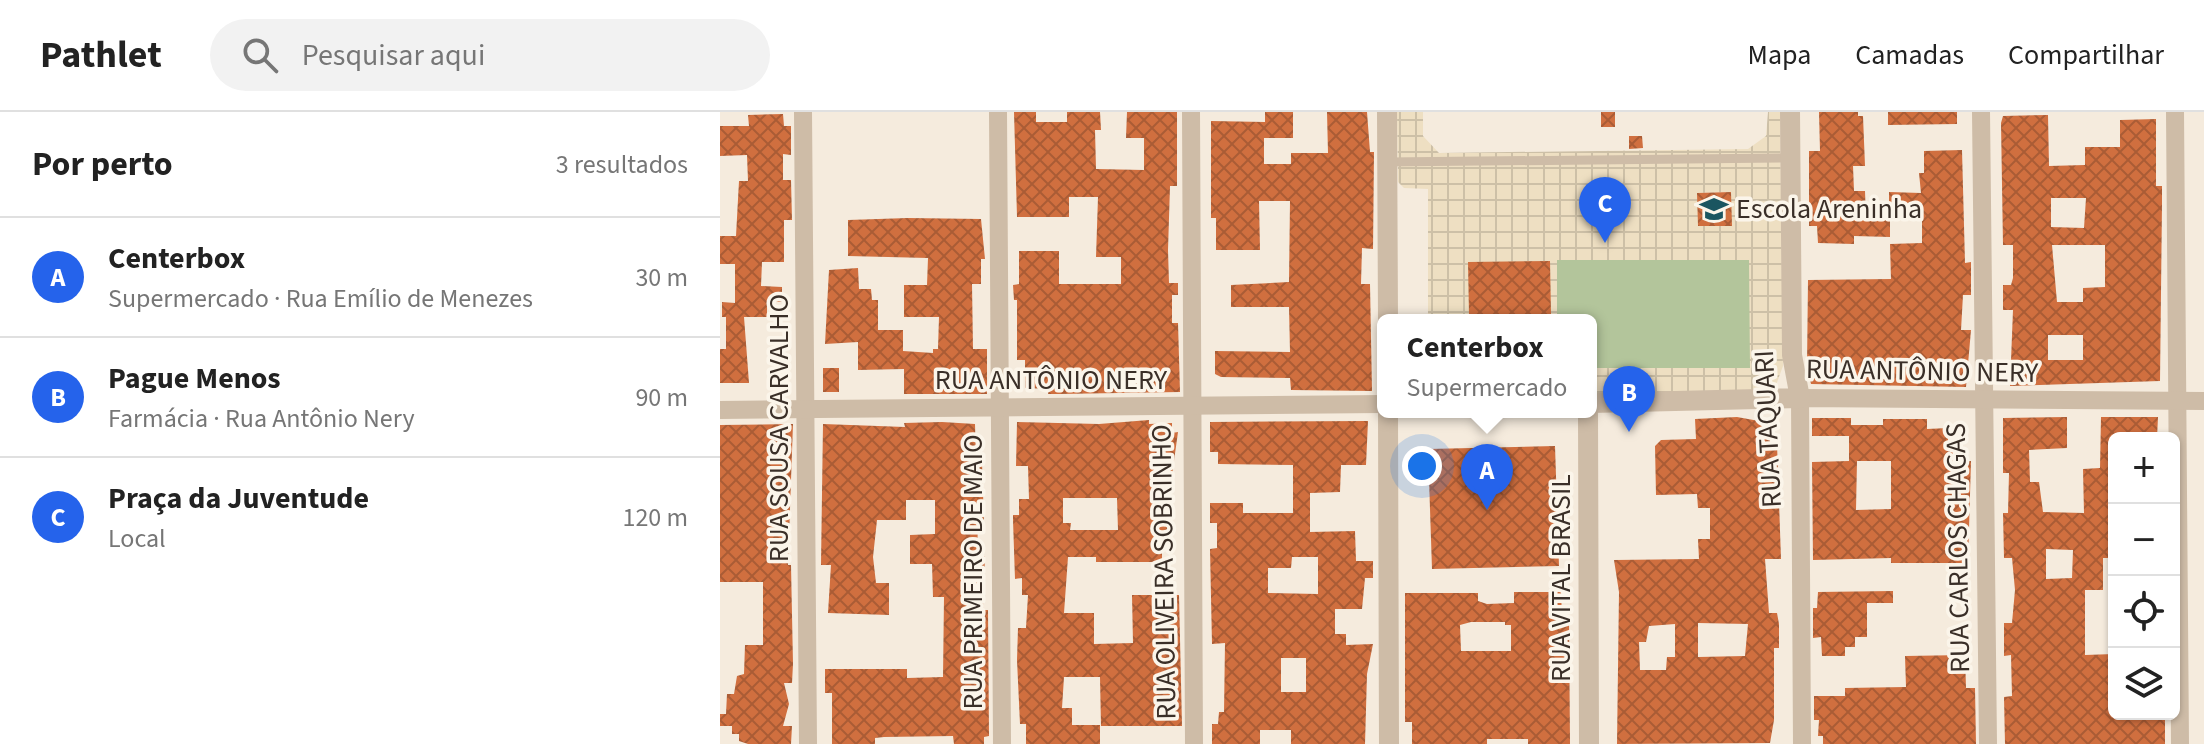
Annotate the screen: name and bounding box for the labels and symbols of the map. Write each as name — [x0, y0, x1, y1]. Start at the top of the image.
pin: C — [1579, 177, 1631, 243]
place label: Escola Areninha — [1736, 189, 1922, 229]
school or university icon: Escola Areninha — [1699, 194, 1729, 224]
street label: RUA SOUSA CARVALHO — [759, 294, 799, 562]
street label: RUA TAQUARI — [1744, 349, 1792, 509]
street label: RUA ANTÔNIO NERY — [1805, 349, 2039, 393]
street label: RUA ANTÔNIO NERY — [935, 360, 1168, 400]
pin: B — [1603, 366, 1655, 432]
street label: RUA CARLOS CHAGAS — [1936, 423, 1980, 673]
street label: RUA OLIVEIRA SOBRINHO — [1141, 424, 1187, 720]
street label: RUA PRIMEIRO DE MAIO — [953, 434, 993, 710]
pin: A — [1461, 444, 1513, 510]
your location — [1402, 446, 1442, 486]
street label: RUA VITAL BRASIL — [1541, 474, 1581, 682]

